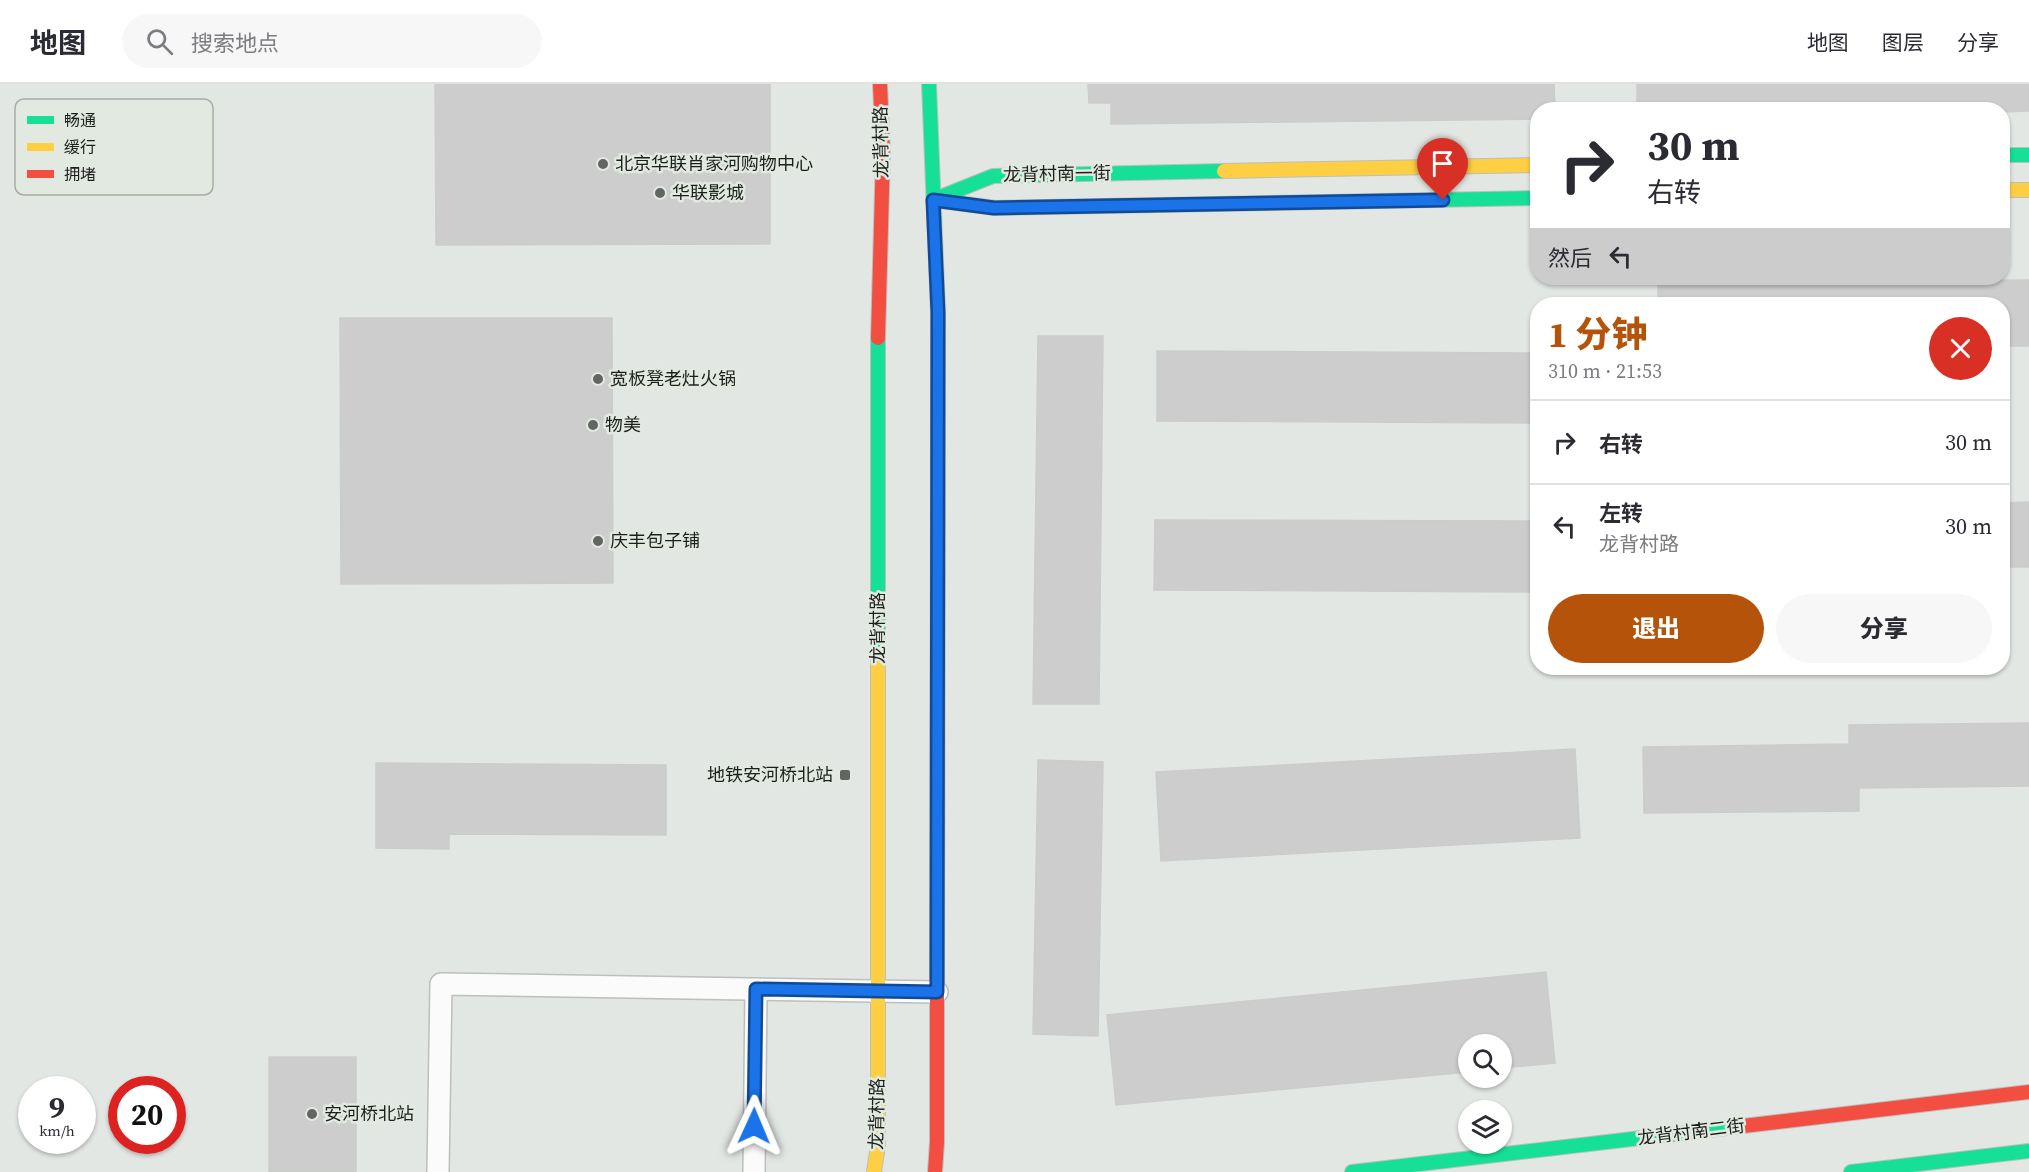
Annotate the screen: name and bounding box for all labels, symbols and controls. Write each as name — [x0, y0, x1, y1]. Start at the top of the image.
search box — [122, 14, 542, 68]
text: 地图 — [30, 24, 86, 62]
icon: search — [143, 25, 176, 58]
text: 搜索地点 — [191, 28, 279, 58]
text: 地图 — [1807, 28, 1849, 57]
text: 图层 — [1882, 28, 1924, 57]
text: 分享 — [1957, 28, 1999, 57]
legend — [15, 99, 213, 195]
street label: 龙背村路 — [867, 106, 894, 178]
text: 畅通 — [64, 109, 96, 131]
text: 30 m — [1647, 116, 1740, 174]
icon: right — [1548, 126, 1626, 204]
text: 缓行 — [64, 136, 96, 158]
pin — [1417, 138, 1468, 200]
icon: arrive — [1426, 147, 1459, 180]
place label: 北京华联肖家河购物中心 — [615, 151, 813, 176]
marker: 北京华联肖家河购物中心 — [596, 157, 610, 171]
street label: 龙背村南一街 — [1003, 160, 1111, 187]
text: 拥堵 — [64, 163, 96, 185]
text: 右转 — [1647, 174, 1701, 211]
place label: 华联影城 — [672, 180, 744, 205]
marker: 华联影城 — [653, 186, 667, 200]
icon: left — [1604, 240, 1637, 273]
text: 然后 — [1548, 243, 1592, 273]
text: 1 分钟 — [1548, 310, 1647, 359]
button: close — [1929, 317, 1992, 380]
text: 310 m · 21:53 — [1548, 357, 1662, 385]
place label: 宽板凳老灶火锅 — [610, 366, 736, 391]
marker: 宽板凳老灶火锅 — [591, 372, 605, 386]
place label: 物美 — [605, 412, 641, 437]
marker: 物美 — [586, 418, 600, 432]
icon: right — [1548, 426, 1581, 459]
text: 30 m — [1945, 427, 1992, 457]
text: 右转 — [1599, 429, 1643, 459]
text: 左转 — [1599, 498, 1643, 528]
icon: left — [1548, 510, 1581, 543]
text: 30 m — [1945, 511, 1992, 541]
place label: 庆丰包子铺 — [610, 528, 700, 553]
text: 龙背村路 — [1599, 530, 1679, 558]
marker: 庆丰包子铺 — [591, 534, 605, 548]
street label: 龙背村路 — [865, 592, 890, 664]
button: 退出 — [1548, 594, 1764, 663]
button: 分享 — [1776, 594, 1992, 663]
place label: 地铁安河桥北站 — [707, 762, 833, 787]
marker: 地铁安河桥北站 — [838, 768, 852, 782]
map controls — [1458, 1034, 1512, 1154]
button: search — [1458, 1034, 1512, 1088]
speed limit sign: 20 — [108, 1076, 186, 1154]
street label: 龙背村路 — [863, 1078, 890, 1150]
text: 9 — [49, 1087, 65, 1128]
position arrow — [722, 1094, 786, 1158]
button: layers — [1458, 1100, 1512, 1154]
place label: 安河桥北站 — [324, 1101, 414, 1126]
marker: 安河桥北站 — [305, 1107, 319, 1121]
street label: 龙背村南二街 — [1636, 1113, 1746, 1150]
text: km/h — [39, 1120, 75, 1141]

